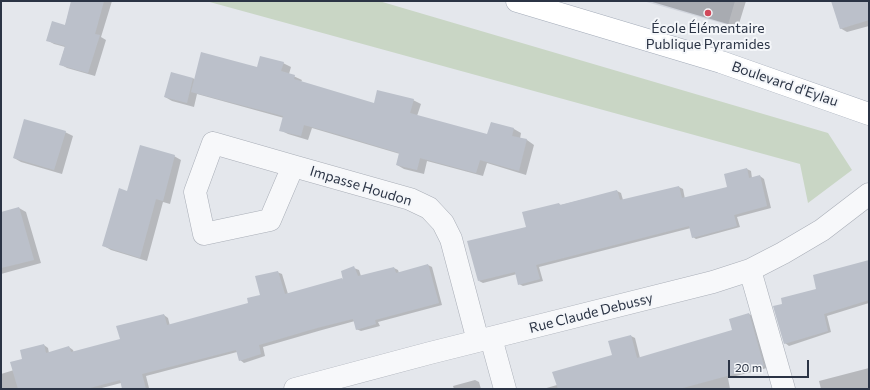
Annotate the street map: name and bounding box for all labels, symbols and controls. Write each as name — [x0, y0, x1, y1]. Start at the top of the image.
marker: École Élémentaire Publique Pyramides — [703, 8, 713, 18]
place label: École Élémentaire Publique Pyramides — [646, 20, 770, 52]
street label: Boulevard d'Eylau — [730, 58, 840, 110]
street label: Impasse Houdon — [308, 163, 414, 209]
street label: Rue Claude Debussy — [527, 289, 655, 337]
scale bar — [730, 352, 811, 378]
text: 20 m — [735, 360, 762, 374]

